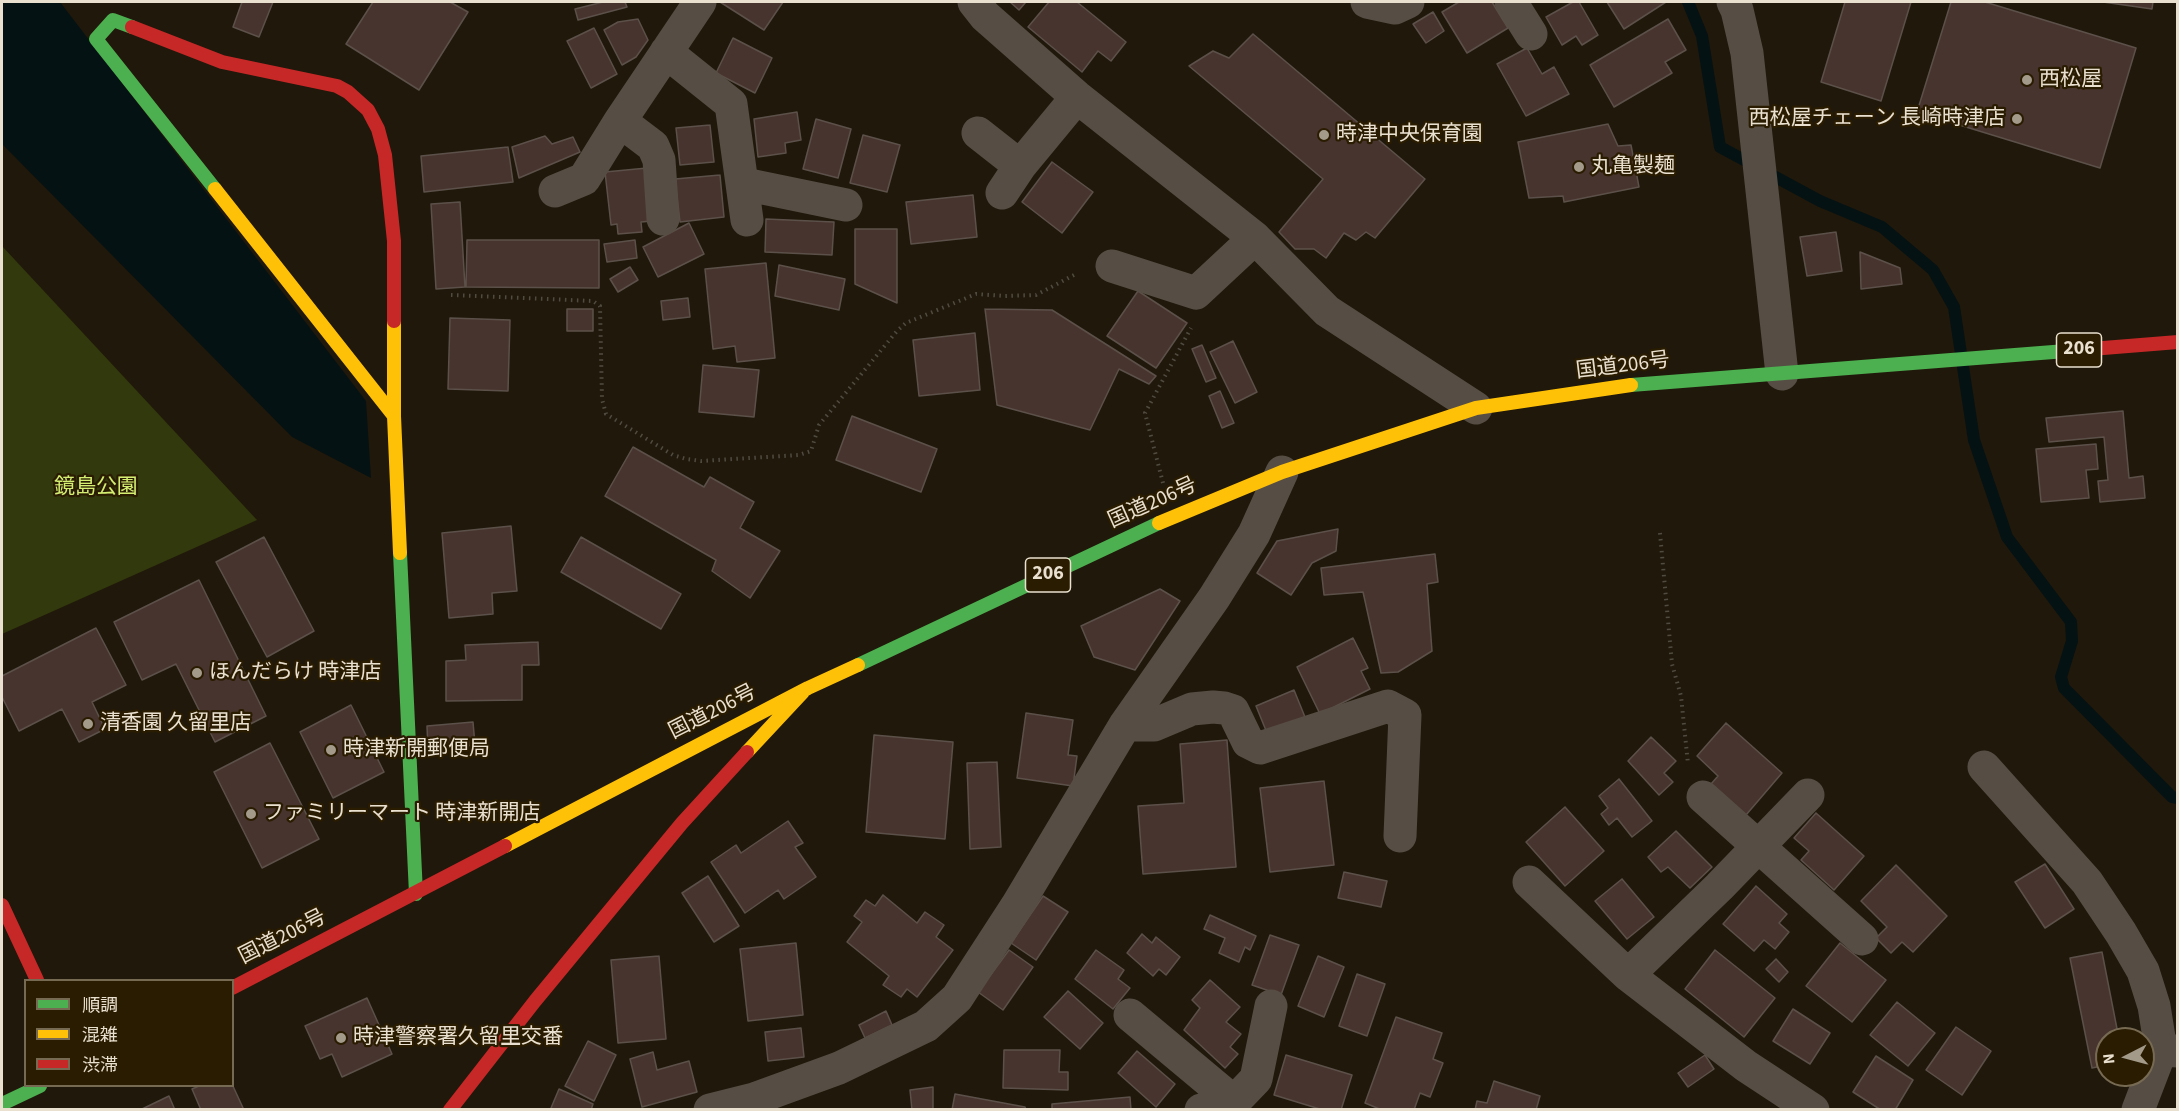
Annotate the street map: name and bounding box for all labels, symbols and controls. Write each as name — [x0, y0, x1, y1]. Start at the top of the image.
place label: 西松屋 — [2039, 67, 2102, 93]
marker: 西松屋 — [2020, 73, 2034, 87]
place label: 西松屋チェーン 長崎時津店 — [1749, 106, 2005, 132]
marker: 西松屋チェーン 長崎時津店 — [2010, 112, 2024, 126]
place label: 時津中央保育園 — [1336, 122, 1483, 148]
marker: 時津中央保育園 — [1317, 128, 1331, 142]
place label: 丸亀製麺 — [1591, 154, 1675, 180]
marker: 丸亀製麺 — [1572, 160, 1586, 174]
road number: 206 — [2056, 333, 2102, 367]
street label: 国道206号 — [1575, 349, 1671, 385]
street label: 国道206号 — [1105, 473, 1201, 535]
park label: 鏡島公園 — [54, 475, 138, 501]
road number: 206 — [1026, 558, 1070, 592]
place label: ほんだらけ 時津店 — [209, 660, 381, 686]
marker: ほんだらけ 時津店 — [190, 666, 204, 680]
street label: 国道206号 — [665, 680, 761, 746]
place label: 清香園 久留里店 — [100, 711, 251, 737]
marker: 清香園 久留里店 — [81, 717, 95, 731]
place label: 時津新開郵便局 — [343, 737, 490, 763]
marker: 時津新開郵便局 — [324, 743, 338, 757]
place label: ファミリーマート 時津新開店 — [263, 801, 540, 827]
marker: ファミリーマート 時津新開店 — [244, 807, 258, 821]
street label: 国道206号 — [235, 905, 331, 971]
legend — [24, 979, 234, 1087]
text: 順調 — [82, 993, 118, 1018]
text: 混雑 — [82, 1023, 118, 1048]
place label: 時津警察署久留里交番 — [353, 1025, 563, 1051]
north arrow — [2095, 1027, 2155, 1087]
marker: 時津警察署久留里交番 — [334, 1031, 348, 1045]
text: N — [2098, 1052, 2121, 1065]
text: 渋滞 — [82, 1053, 118, 1078]

